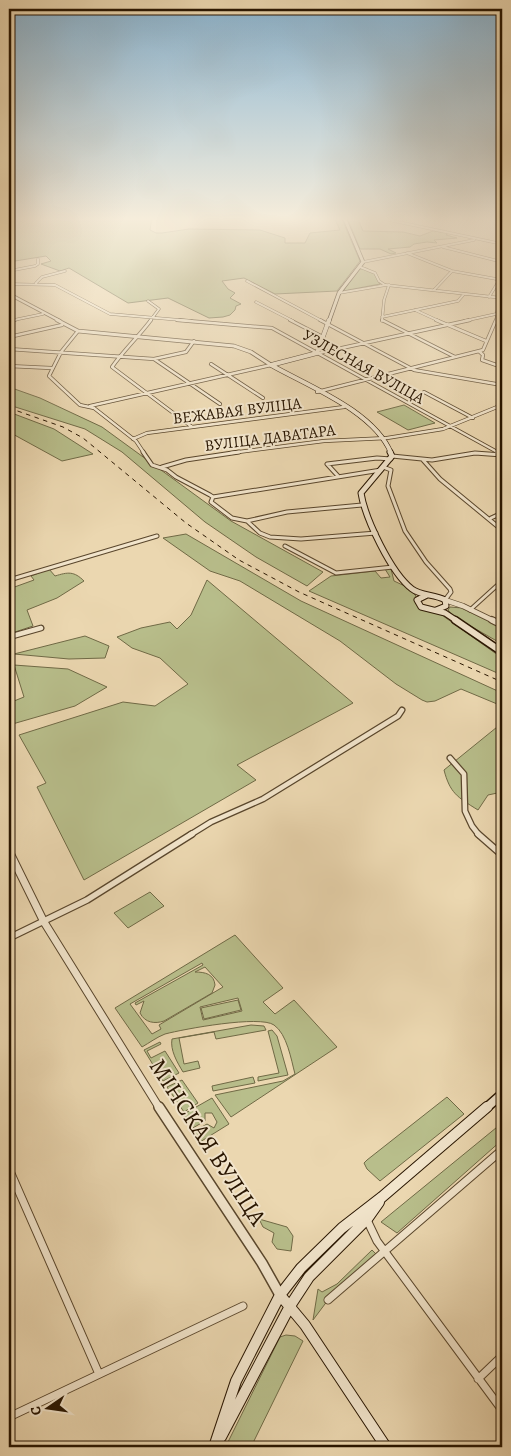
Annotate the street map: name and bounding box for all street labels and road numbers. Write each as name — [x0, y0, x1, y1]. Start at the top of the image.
street label: УЗЛЕСНАЯ ВУЛІЦА — [299, 324, 429, 410]
street label: ВЕЖАВАЯ ВУЛІЦА — [171, 392, 303, 430]
street label: ВУЛІЦА ДАВАТАРА — [203, 419, 337, 457]
street label: МІНСКАЯ ВУЛІЦА — [142, 1052, 275, 1233]

